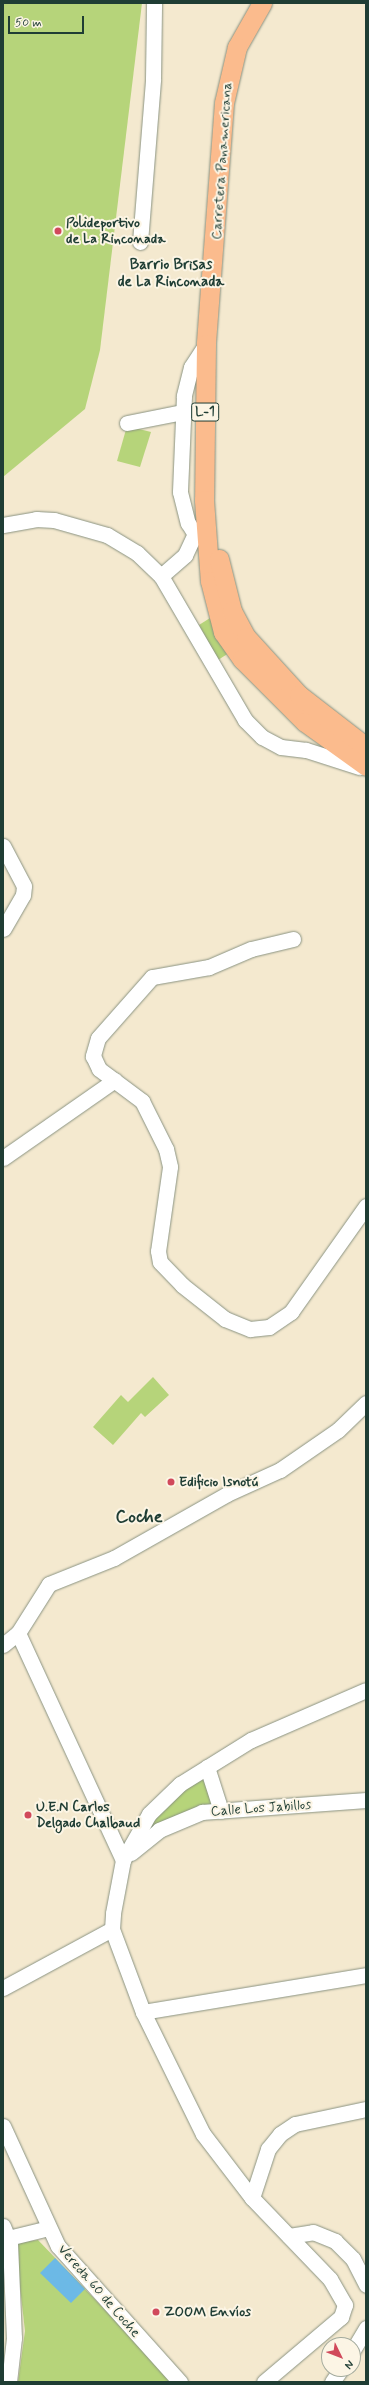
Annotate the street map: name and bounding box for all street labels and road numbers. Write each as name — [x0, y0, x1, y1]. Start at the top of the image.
street label: Carretera Panamericana — [208, 81, 236, 241]
road number: L-1 — [191, 401, 219, 423]
street label: Calle Los Jabillos — [209, 1796, 313, 1820]
street label: Vereda 60 de Coche — [54, 2240, 144, 2342]

